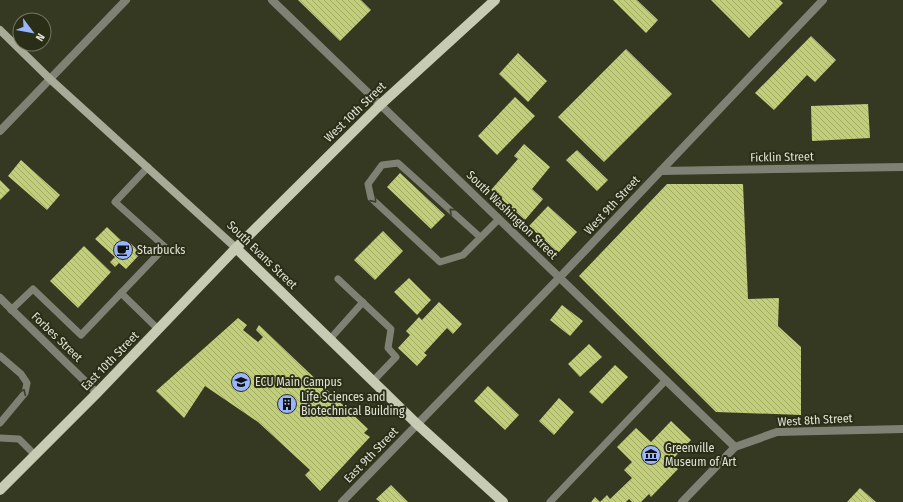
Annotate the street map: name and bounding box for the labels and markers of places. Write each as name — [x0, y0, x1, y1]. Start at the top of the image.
cafe icon: Starbucks — [112, 239, 134, 261]
place label: Starbucks — [137, 243, 185, 257]
school or university icon: ECU Main Campus — [230, 371, 252, 393]
place label: ECU Main Campus — [255, 375, 342, 389]
place label: Life Sciences and Biotechnical Building — [301, 390, 405, 418]
building icon: Life Sciences and Biotechnical Building — [276, 393, 298, 415]
place label: Greenville Museum of Art — [665, 441, 736, 469]
museum icon: Greenville Museum of Art — [640, 444, 662, 466]

